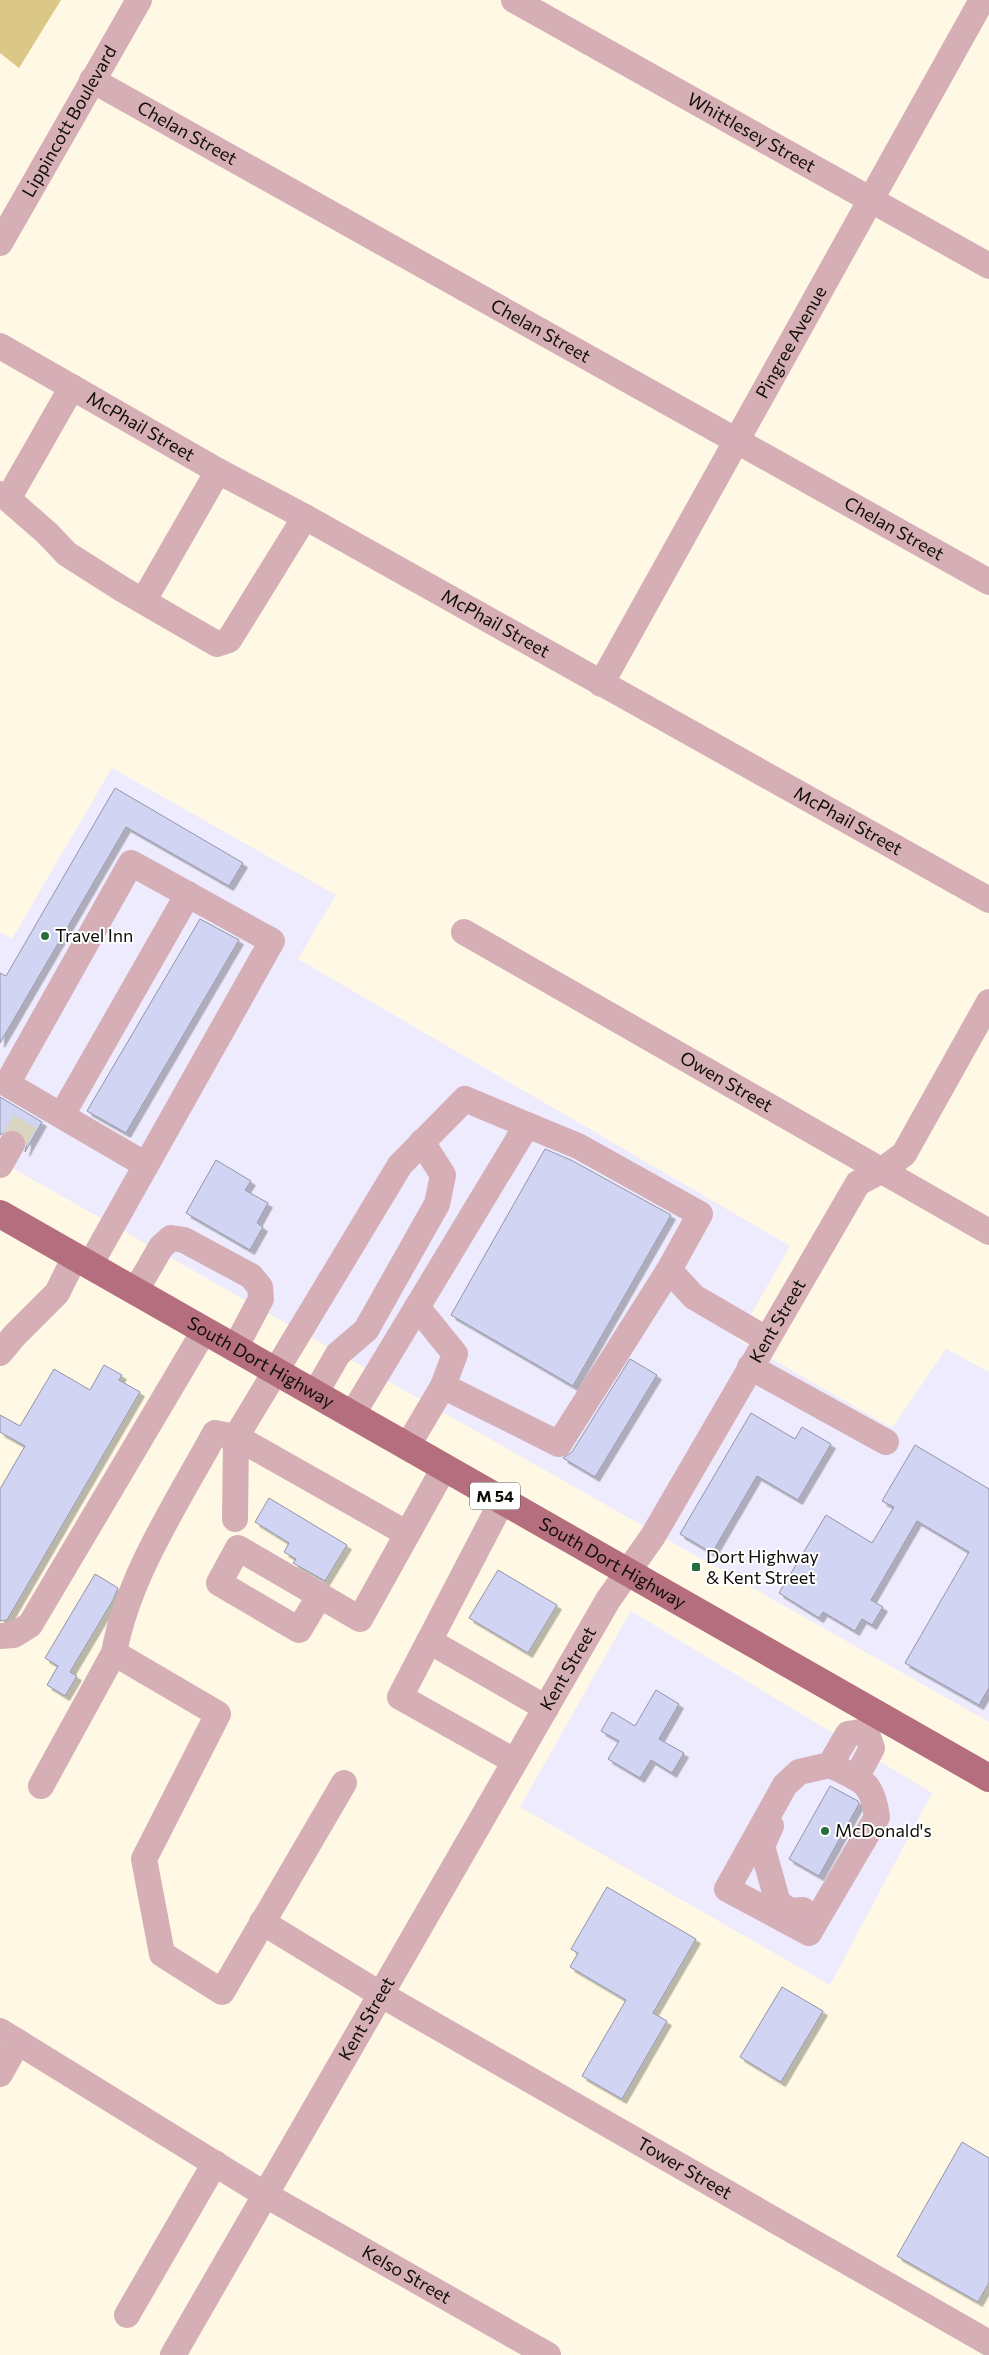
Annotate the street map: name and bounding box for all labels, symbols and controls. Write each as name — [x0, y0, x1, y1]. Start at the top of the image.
street label: Lippincott Boulevard — [17, 41, 121, 201]
street label: Whittlesey Street — [684, 87, 820, 177]
street label: Chelan Street — [134, 96, 241, 169]
street label: Pingree Avenue — [750, 282, 831, 402]
street label: Chelan Street — [487, 293, 595, 367]
street label: McPhail Street — [83, 386, 199, 465]
street label: Chelan Street — [841, 491, 948, 565]
street label: McPhail Street — [438, 584, 554, 662]
street label: McPhail Street — [790, 781, 907, 859]
place label: Travel Inn — [55, 924, 133, 946]
marker: Travel Inn — [39, 930, 51, 942]
street label: Owen Street — [677, 1046, 777, 1116]
street label: Kent Street — [744, 1275, 810, 1366]
street label: South Dort Highway — [184, 1311, 338, 1412]
road number: M 54 — [470, 1482, 520, 1510]
street label: South Dort Highway — [536, 1512, 690, 1613]
place label: Dort Highway & Kent Street — [706, 1545, 819, 1588]
marker: Dort Highway & Kent Street — [690, 1561, 702, 1573]
street label: Kent Street — [535, 1622, 600, 1714]
place label: McDonald's — [835, 1819, 932, 1841]
marker: McDonald's — [819, 1825, 831, 1837]
street label: Kent Street — [333, 1973, 399, 2064]
street label: Tower Street — [633, 2132, 736, 2203]
street label: Kelso Street — [358, 2240, 455, 2308]

